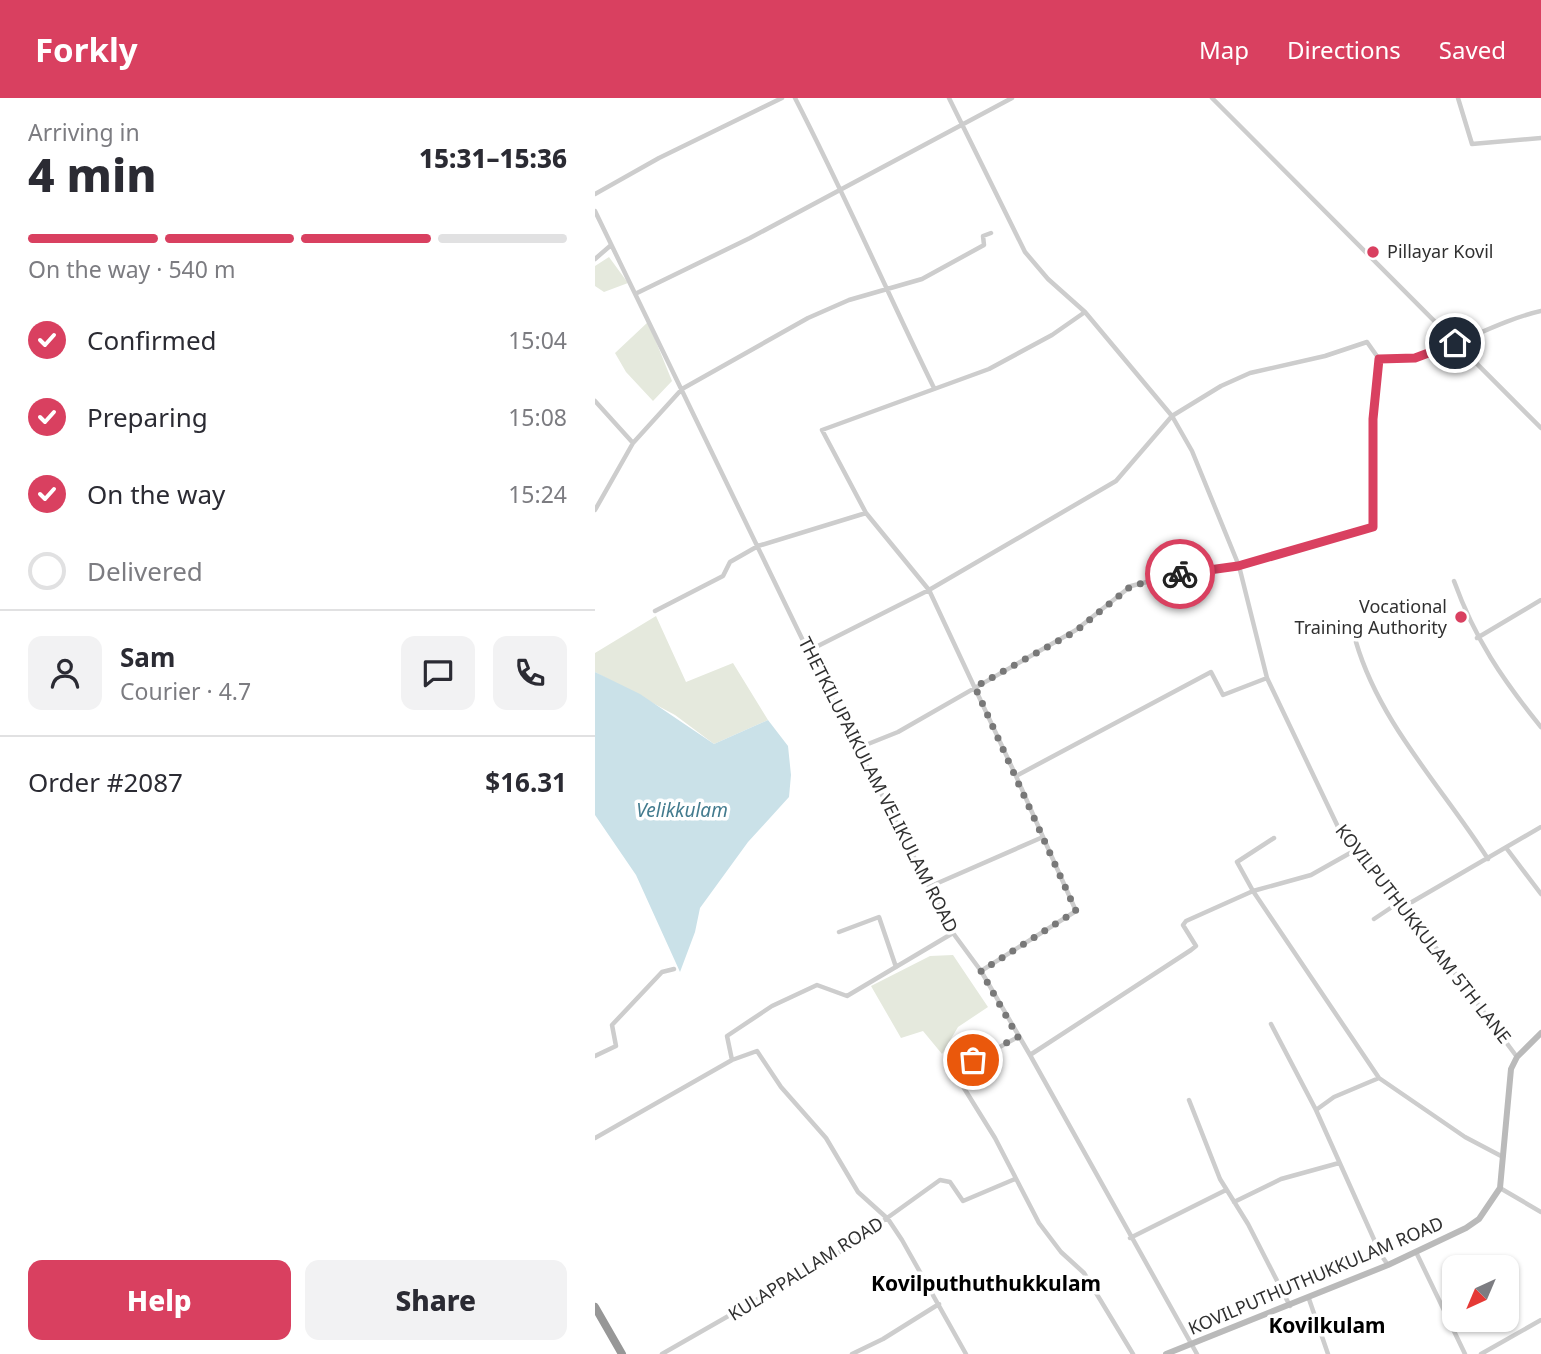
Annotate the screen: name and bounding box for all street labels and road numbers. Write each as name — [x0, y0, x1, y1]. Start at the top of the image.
street label: THETKILUPAIKULAM VELIKULAM ROAD — [794, 633, 964, 937]
street label: KOVILPUTHUKKULAM 5TH LANE — [1331, 819, 1517, 1048]
street label: KOVILPUTHUTHUKKULAM ROAD — [1184, 1210, 1447, 1340]
street label: KULAPPALLAM ROAD — [723, 1211, 888, 1326]

